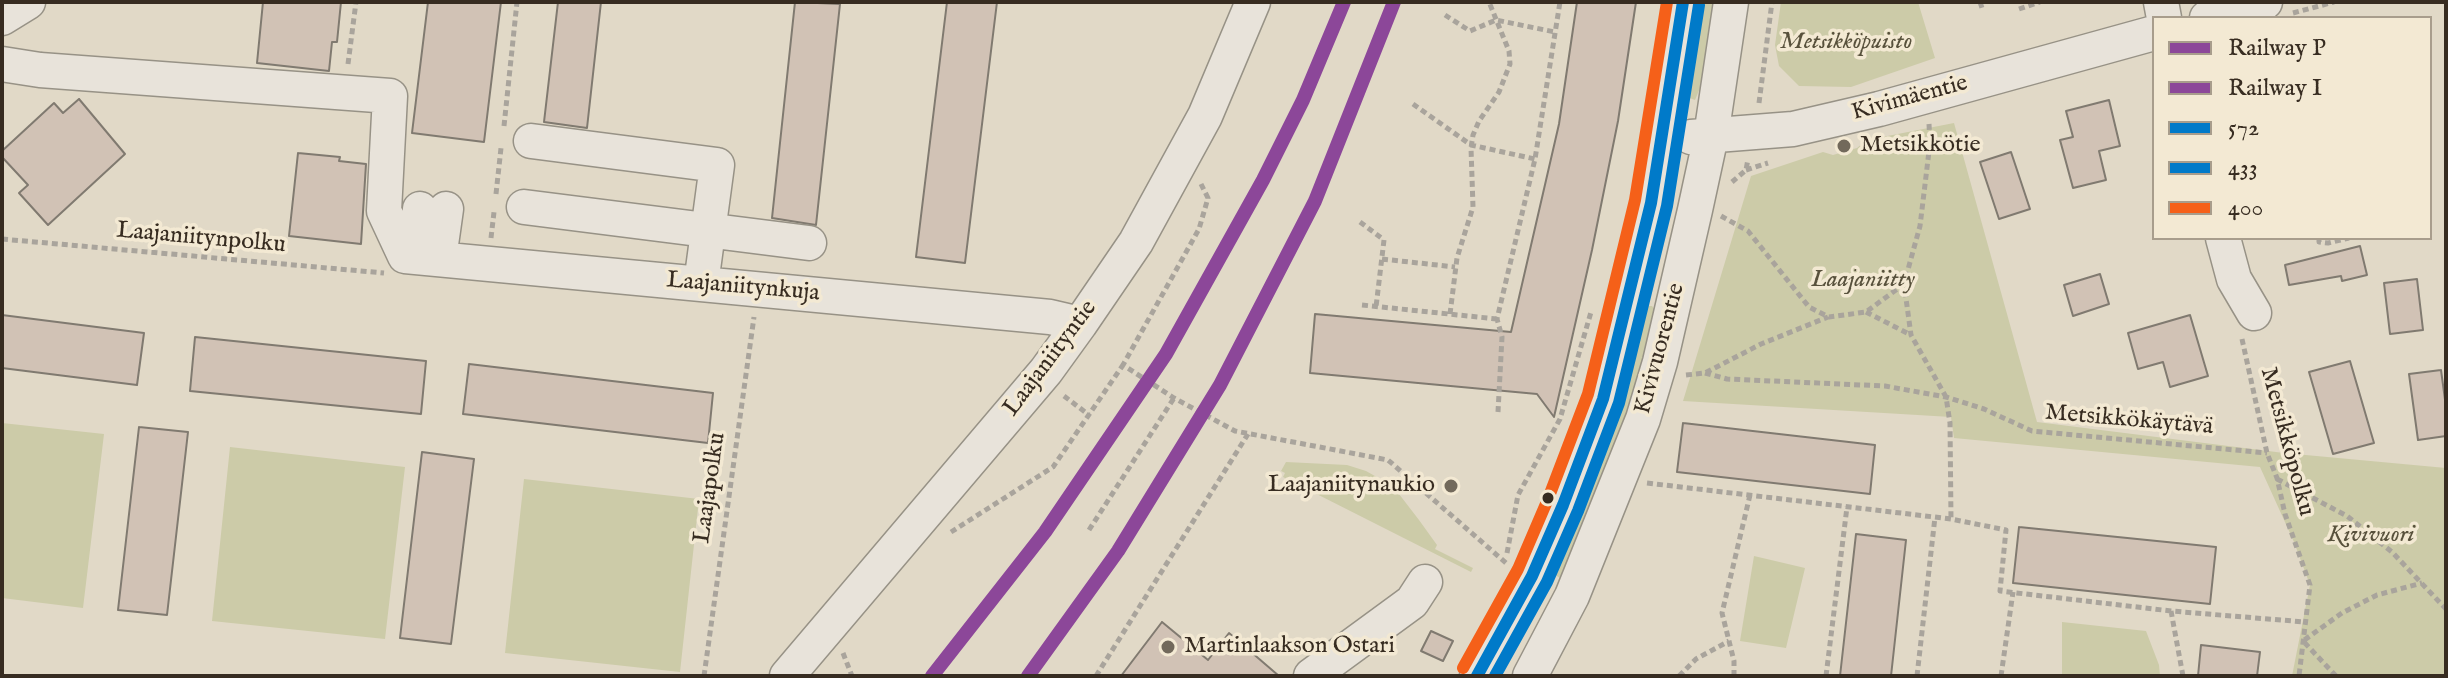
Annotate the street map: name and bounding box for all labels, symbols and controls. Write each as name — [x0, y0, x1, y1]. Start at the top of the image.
legend — [2152, 16, 2432, 240]
park label: Metsikköpuisto — [1780, 29, 1912, 57]
text: Railway P — [2228, 33, 2326, 64]
street label: Kivimäentie — [1849, 70, 1971, 128]
text: Railway I — [2228, 73, 2322, 104]
text: 572 — [2228, 113, 2259, 144]
place label: Metsikkötie — [1860, 132, 1980, 160]
marker: Metsikkötie — [1835, 137, 1853, 155]
text: 433 — [2228, 153, 2258, 184]
text: 400 — [2228, 193, 2263, 224]
street label: Laajaniitynpolku — [115, 217, 287, 261]
street label: Laajaniitynkuja — [665, 267, 821, 309]
park label: Laajaniitty — [1811, 267, 1915, 295]
street label: Kivivuorentie — [1630, 280, 1692, 418]
street label: Laajaniityntie — [998, 295, 1104, 423]
street label: Metsikköpolku — [2252, 365, 2320, 519]
street label: Metsikkökäytävä — [2044, 399, 2214, 443]
street label: Laajapolku — [689, 431, 733, 545]
place label: Laajaniitynaukio — [1268, 472, 1435, 500]
marker: Laajaniitynaukio — [1442, 477, 1460, 495]
unlabelled marker — [1540, 490, 1556, 506]
park label: Kivivuori — [2328, 522, 2414, 550]
place label: Martinlaakson Ostari — [1184, 633, 1395, 661]
marker: Martinlaakson Ostari — [1159, 638, 1177, 656]

